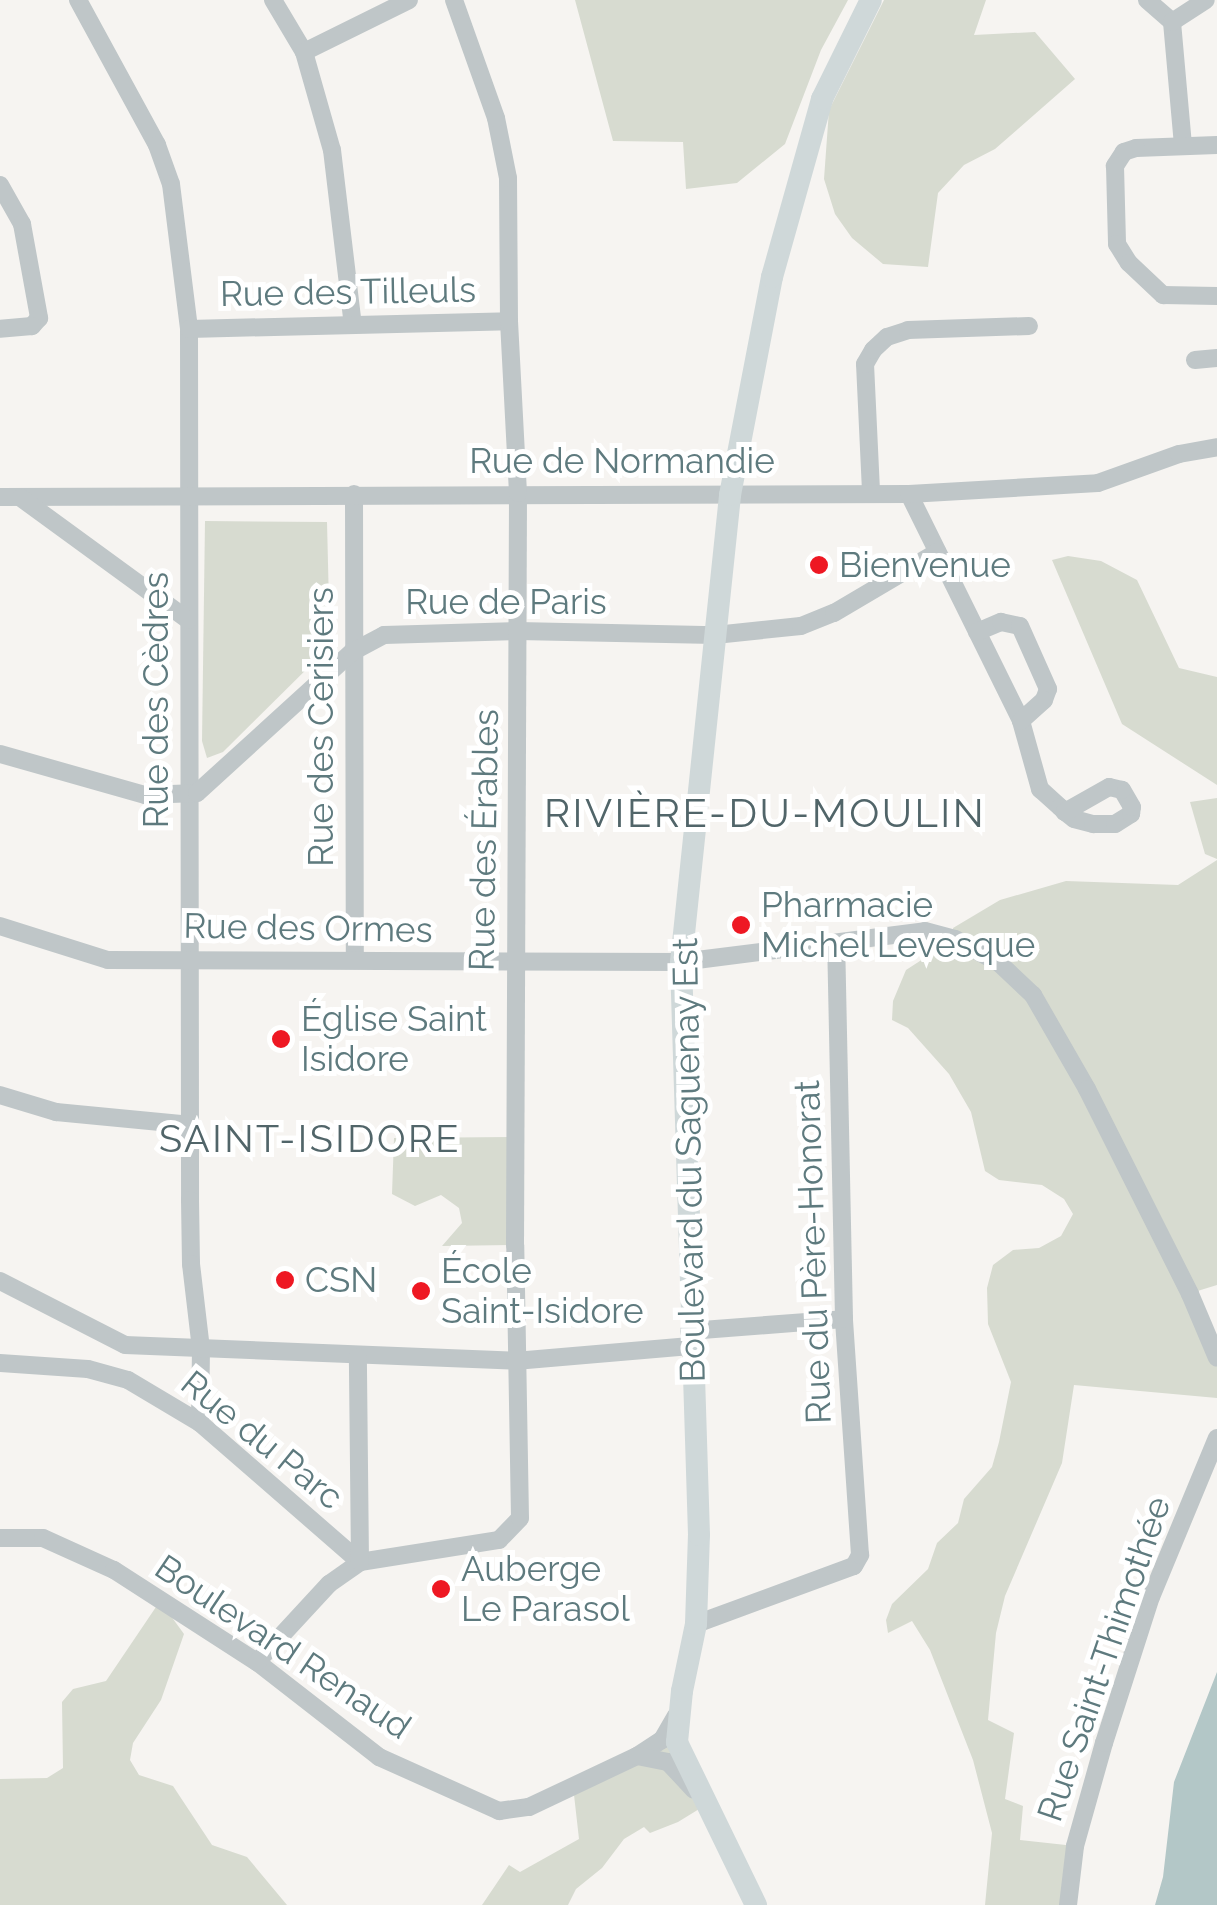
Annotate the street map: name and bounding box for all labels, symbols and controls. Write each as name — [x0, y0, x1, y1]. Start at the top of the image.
street label: Rue des Tilleuls — [219, 269, 477, 315]
street label: Rue de Normandie — [469, 440, 775, 482]
place label: Bienvenue — [839, 544, 1011, 586]
marker: Bienvenue — [808, 554, 830, 576]
street label: Rue des Cèdres — [135, 572, 177, 828]
street label: Rue de Paris — [405, 581, 607, 623]
street label: Rue des Cerisiers — [300, 587, 342, 867]
street label: Rue des Érables — [461, 709, 507, 971]
district label: RIVIÈRE-DU-MOULIN — [544, 789, 986, 837]
place label: Pharmacie Michel Levesque — [761, 884, 1036, 966]
street label: Rue des Ormes — [183, 905, 433, 951]
marker: Pharmacie Michel Levesque — [730, 914, 752, 936]
street label: Boulevard du Saguenay Est — [664, 937, 714, 1383]
place label: Église Saint Isidore — [301, 998, 487, 1080]
marker: Église Saint Isidore — [270, 1028, 292, 1050]
street label: Rue du Père-Honorat — [786, 1079, 840, 1425]
district label: SAINT-ISIDORE — [159, 1116, 461, 1162]
place label: École Saint-Isidore — [441, 1250, 643, 1332]
place label: CSN — [305, 1259, 377, 1301]
marker: CSN — [274, 1269, 296, 1291]
marker: École Saint-Isidore — [410, 1280, 432, 1302]
street label: Rue du Parc — [173, 1362, 351, 1518]
street label: Rue Saint-Thimothée — [1029, 1491, 1179, 1827]
street label: Boulevard Renaud — [147, 1546, 419, 1748]
place label: Auberge Le Parasol — [461, 1548, 630, 1630]
marker: Auberge Le Parasol — [430, 1578, 452, 1600]

